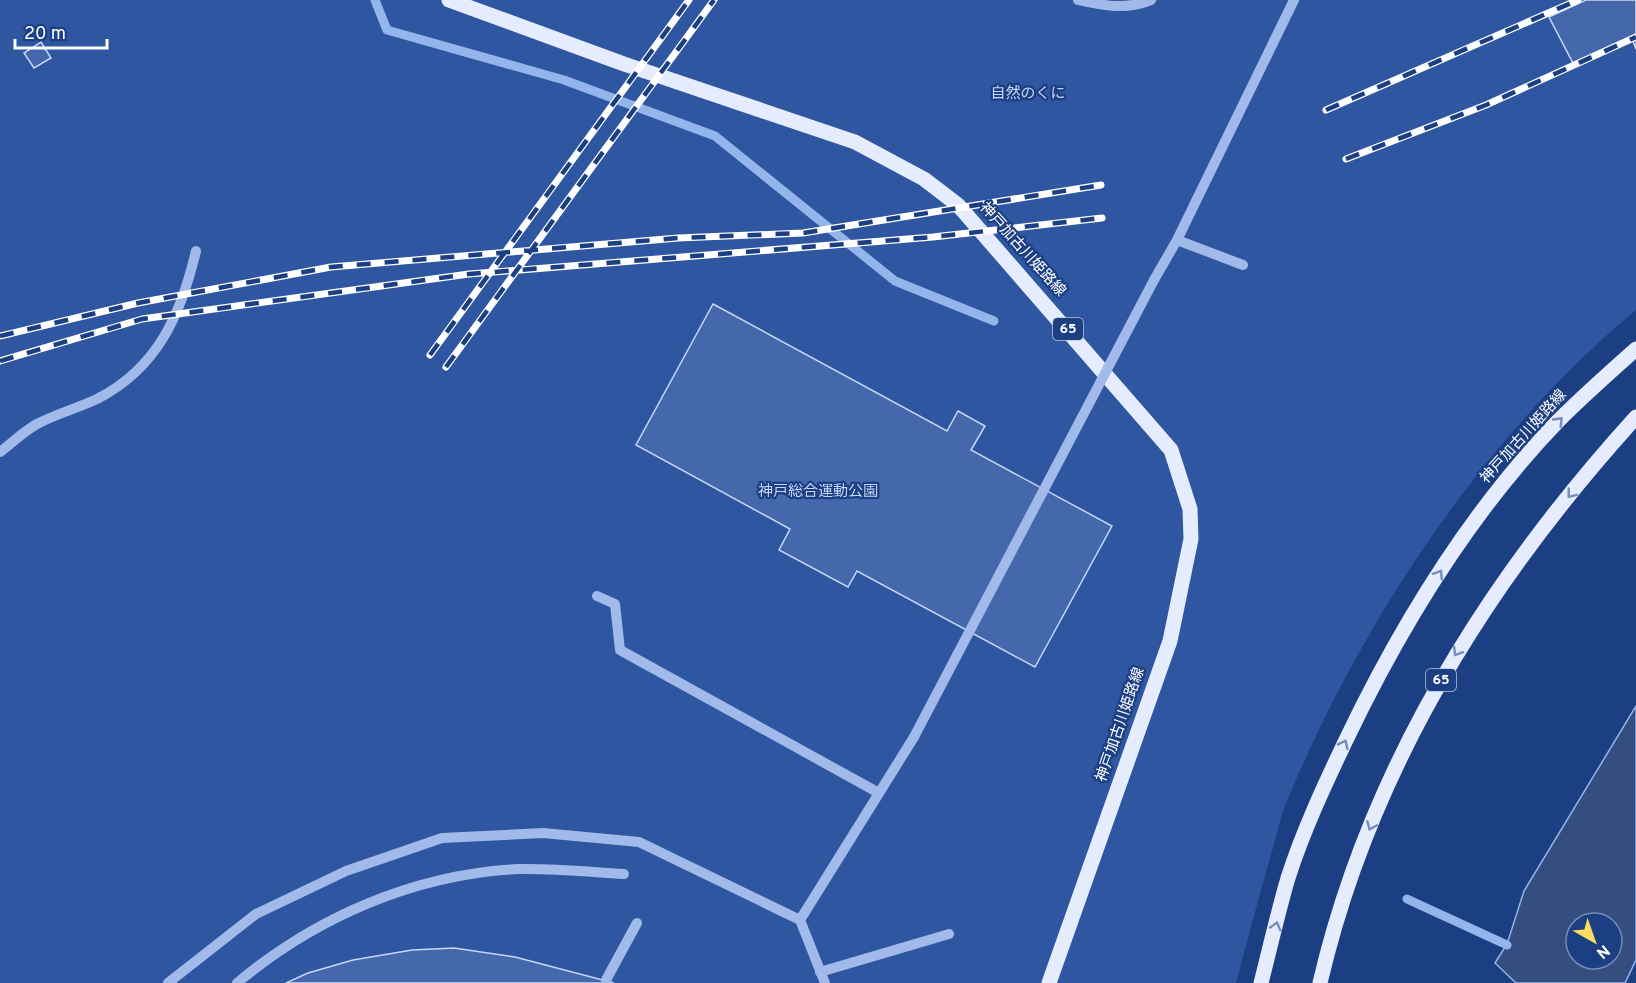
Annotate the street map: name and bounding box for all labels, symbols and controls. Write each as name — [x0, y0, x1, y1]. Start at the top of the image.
scale bar — [15, 12, 106, 50]
text: 20 m — [24, 23, 66, 46]
park label: 自然のくに — [990, 84, 1066, 104]
street label: 神戸加古川姫路線 — [975, 199, 1069, 301]
road number: 65 — [1053, 318, 1083, 340]
street label: 神戸加古川姫路線 — [1477, 386, 1571, 488]
one-way arrow — [1552, 417, 1563, 428]
park label: 神戸総合運動公園 — [758, 483, 878, 502]
one-way arrow — [1567, 487, 1578, 498]
one-way arrow — [1431, 570, 1443, 580]
one-way arrow — [1453, 646, 1464, 656]
street label: 神戸加古川姫路線 — [1092, 665, 1150, 785]
road number: 65 — [1426, 669, 1456, 691]
one-way arrow — [1336, 740, 1348, 751]
one-way arrow — [1366, 820, 1378, 831]
north arrow — [1564, 911, 1624, 971]
one-way arrow — [1268, 922, 1281, 932]
text: N — [1592, 940, 1613, 962]

